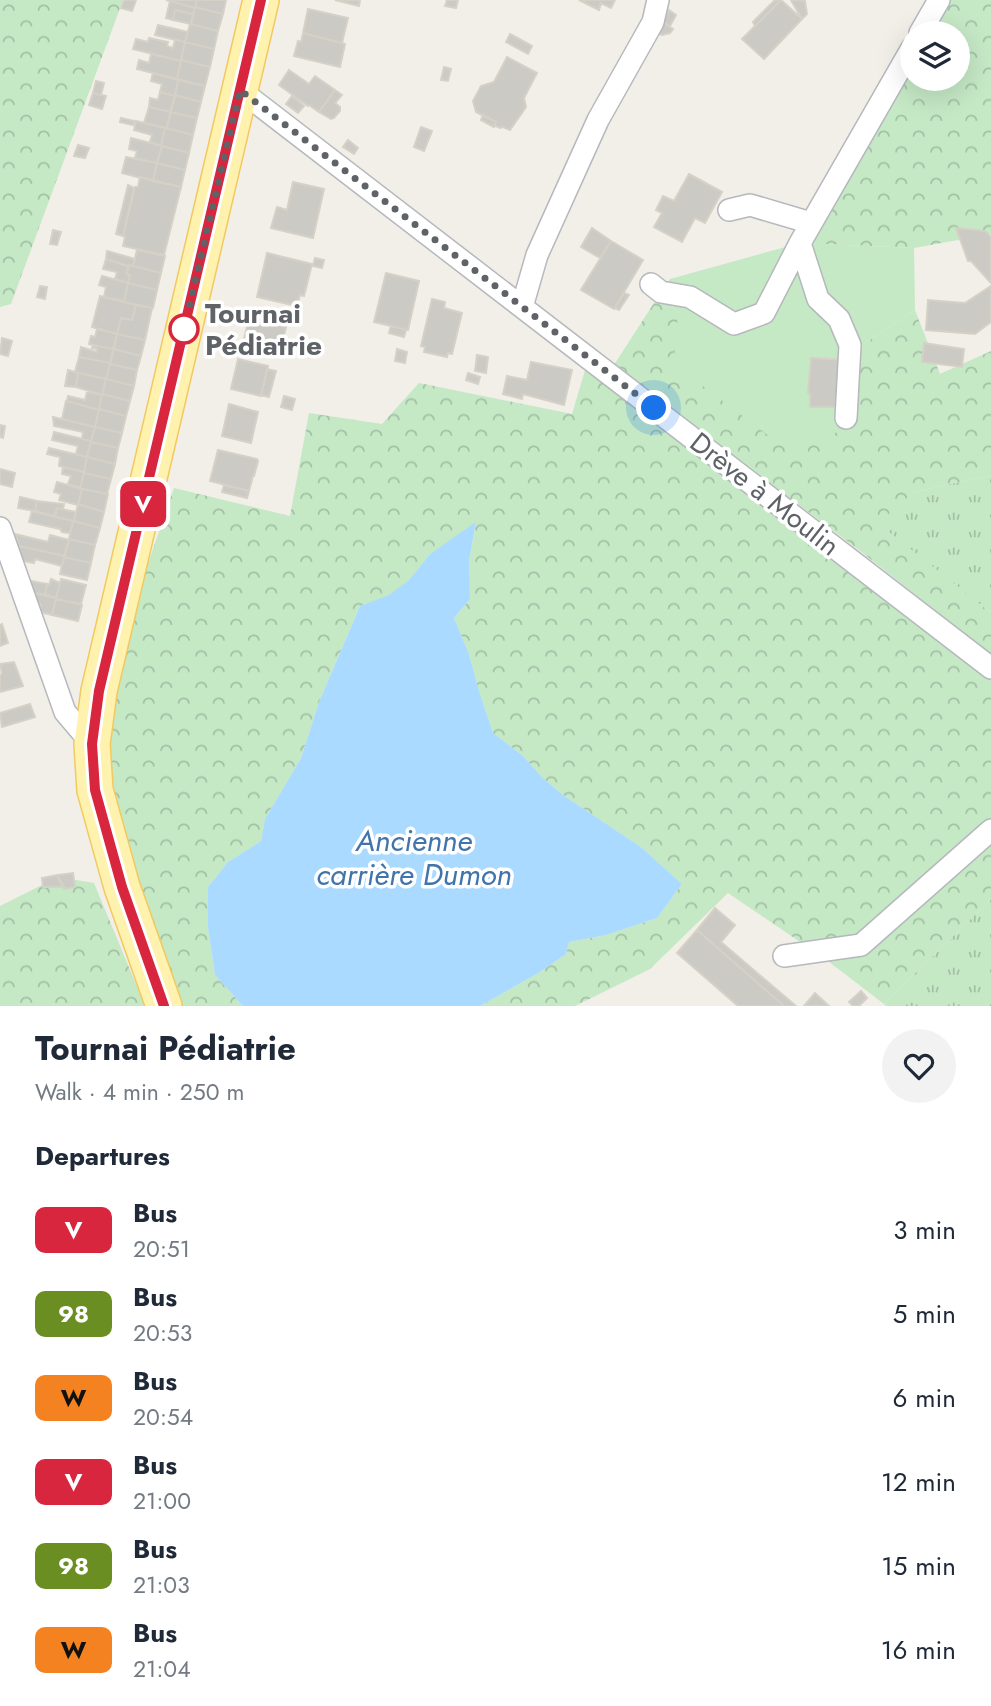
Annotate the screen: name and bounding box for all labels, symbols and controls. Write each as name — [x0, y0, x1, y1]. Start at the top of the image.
map controls — [900, 21, 970, 91]
button: layers — [900, 21, 970, 91]
place label: Tournai Pédiatrie — [205, 293, 322, 366]
marker: Tournai Pédiatrie — [169, 314, 199, 344]
your location — [636, 390, 671, 425]
street label: Drève à Moulin — [681, 422, 849, 566]
line badge: V — [120, 481, 166, 527]
text: V — [134, 486, 152, 521]
water label: Ancienne carrière Dumon — [316, 819, 512, 896]
text: Tournai Pédiatrie — [35, 1025, 296, 1072]
button: heart — [882, 1029, 956, 1103]
text: Walk · 4 min · 250 m — [35, 1075, 244, 1109]
text: Departures — [35, 1137, 170, 1175]
text: Bus — [133, 1194, 177, 1232]
text: 3 min — [893, 1211, 956, 1249]
text: V — [65, 1212, 82, 1247]
text: 20:51 — [133, 1232, 190, 1266]
text: Bus — [133, 1278, 177, 1316]
text: 5 min — [893, 1295, 956, 1333]
text: 98 — [58, 1296, 89, 1331]
text: 20:53 — [133, 1316, 192, 1350]
text: Bus — [133, 1362, 177, 1400]
text: 6 min — [893, 1379, 956, 1417]
text: W — [61, 1380, 86, 1415]
text: 20:54 — [133, 1400, 193, 1434]
text: Bus — [133, 1446, 177, 1484]
text: 12 min — [881, 1463, 956, 1501]
text: V — [65, 1464, 82, 1499]
text: 21:00 — [133, 1484, 191, 1518]
text: Bus — [133, 1530, 177, 1568]
text: 15 min — [881, 1547, 956, 1585]
text: 98 — [58, 1548, 89, 1583]
text: 21:03 — [133, 1568, 190, 1602]
text: Bus — [133, 1614, 177, 1652]
text: 16 min — [881, 1631, 956, 1669]
text: W — [61, 1632, 86, 1667]
text: 21:04 — [133, 1652, 191, 1686]

